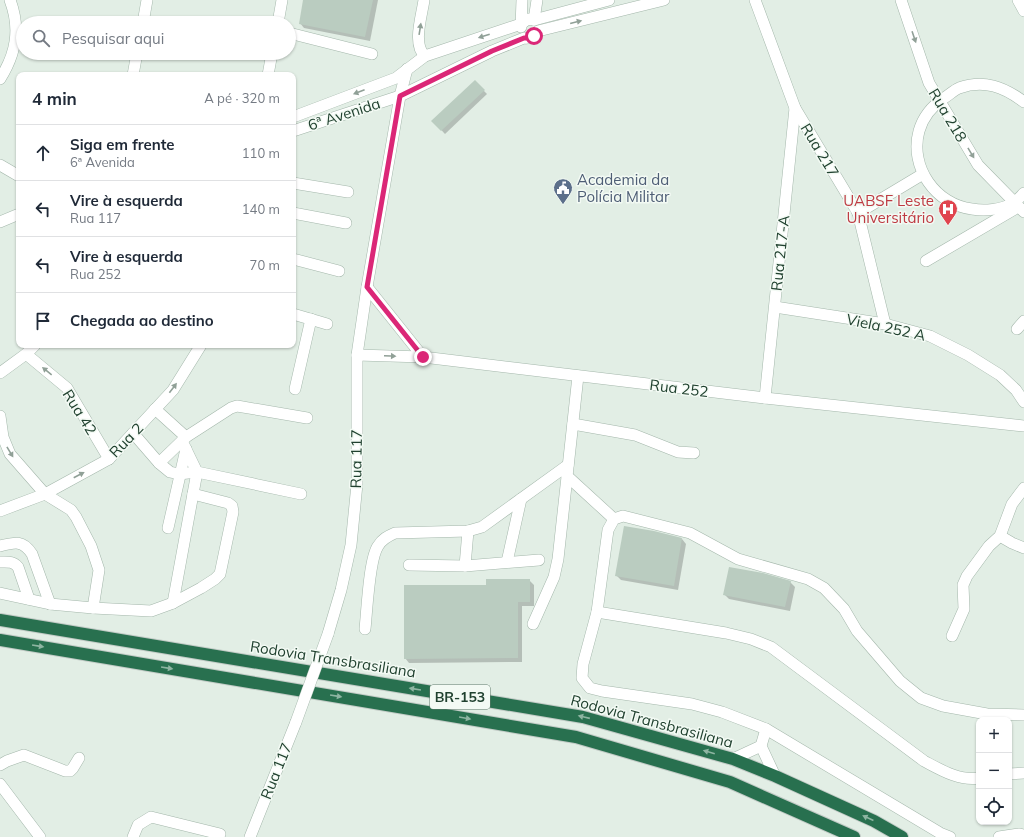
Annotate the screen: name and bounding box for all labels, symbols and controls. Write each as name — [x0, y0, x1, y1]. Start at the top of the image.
search box — [16, 16, 296, 60]
one-way arrow — [570, 19, 582, 25]
one-way arrow — [417, 23, 423, 35]
icon: search — [30, 27, 52, 49]
route start — [525, 27, 543, 45]
text: Pesquisar aqui — [62, 29, 164, 48]
one-way arrow — [911, 31, 917, 43]
one-way arrow — [478, 33, 490, 39]
street label: Rua 218 — [925, 85, 971, 145]
text: 4 min — [32, 88, 77, 109]
one-way arrow — [353, 89, 365, 95]
text: A pé · 320 m — [204, 90, 280, 106]
street label: 6ª Avenida — [305, 93, 383, 135]
street label: Rua 217 — [797, 120, 843, 180]
text: Siga em frente — [70, 135, 175, 154]
icon: ahead — [32, 142, 54, 164]
text: 110 m — [242, 145, 280, 161]
one-way arrow — [967, 148, 975, 158]
text: 6ª Avenida — [70, 154, 135, 170]
place label: Academia da Polícia Militar — [577, 170, 670, 206]
public building icon: Academia da Polícia Militar — [552, 177, 574, 205]
text: Vire à esquerda — [70, 191, 183, 210]
place label: UABSF Leste Universitário — [843, 191, 934, 227]
icon: left — [32, 198, 54, 220]
hospital icon: UABSF Leste Universitário — [937, 198, 959, 226]
text: 140 m — [242, 201, 280, 217]
text: Rua 117 — [70, 210, 121, 226]
street label: Rua 217-A — [767, 214, 793, 292]
text: Vire à esquerda — [70, 247, 183, 266]
icon: left — [32, 254, 54, 276]
text: 70 m — [250, 257, 280, 273]
text: Rua 252 — [70, 266, 121, 282]
street label: Viela 252 A — [845, 309, 927, 345]
icon: arrive — [32, 310, 54, 332]
text: Chegada ao destino — [70, 311, 214, 330]
route end — [414, 348, 432, 366]
one-way arrow — [384, 353, 397, 359]
one-way arrow — [41, 367, 52, 375]
street label: Rua 252 — [649, 375, 709, 401]
one-way arrow — [169, 382, 178, 393]
street label: Rua 42 — [59, 386, 101, 438]
street label: Rua 2 — [105, 419, 147, 461]
street label: Rua 117 — [346, 429, 366, 489]
one-way arrow — [7, 447, 14, 458]
one-way arrow — [73, 472, 85, 478]
street label: Rodovia Transbrasiliana — [249, 637, 417, 681]
one-way arrow — [32, 643, 45, 649]
one-way arrow — [161, 665, 173, 671]
road number: BR-153 — [430, 685, 490, 709]
one-way arrow — [409, 686, 421, 692]
street label: Rodovia Transbrasiliana — [569, 690, 735, 752]
one-way arrow — [330, 693, 342, 699]
one-way arrow — [578, 714, 590, 720]
one-way arrow — [458, 715, 471, 721]
map controls — [976, 717, 1012, 825]
button: + — [976, 717, 1012, 753]
street label: Rua 117 — [256, 740, 296, 802]
one-way arrow — [703, 749, 716, 755]
button: − — [976, 753, 1012, 789]
button: locate — [976, 789, 1012, 825]
one-way arrow — [862, 815, 874, 821]

